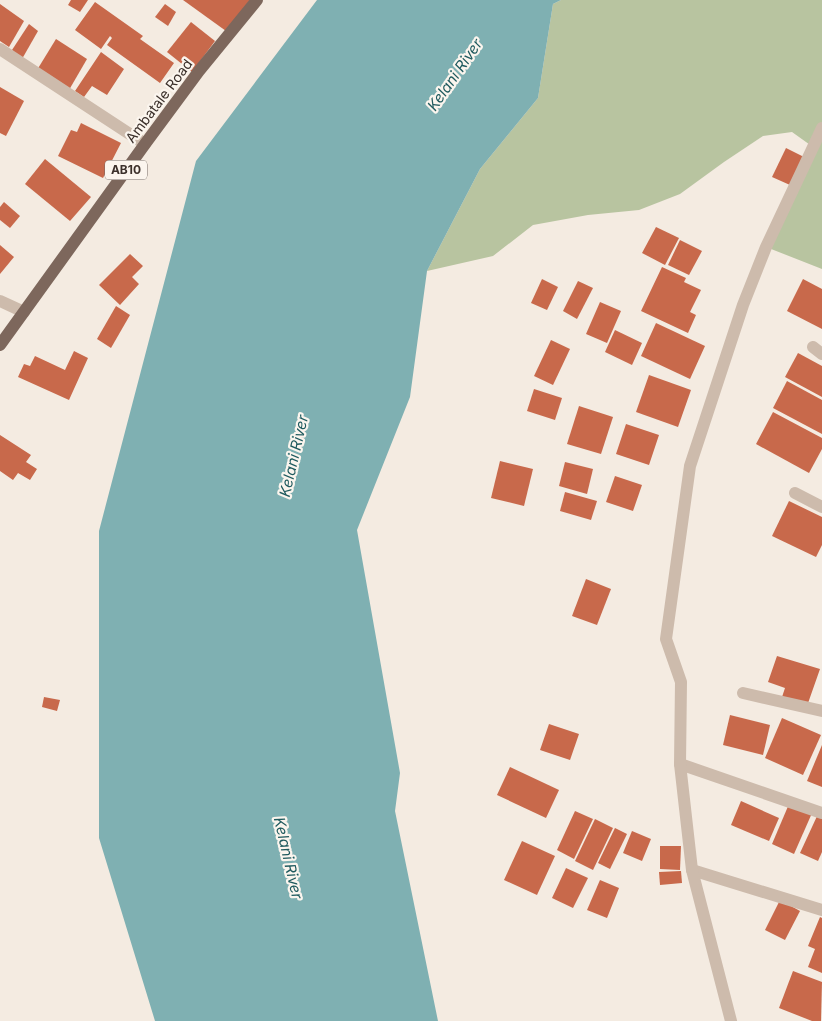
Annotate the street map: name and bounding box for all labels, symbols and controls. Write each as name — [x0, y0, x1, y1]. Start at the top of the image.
water label: Kelani River — [423, 35, 486, 114]
street label: Ambatale Road — [122, 56, 196, 146]
road number: AB10 — [105, 160, 147, 180]
water label: Kelani River — [275, 413, 312, 499]
water label: Kelani River — [270, 815, 307, 901]

